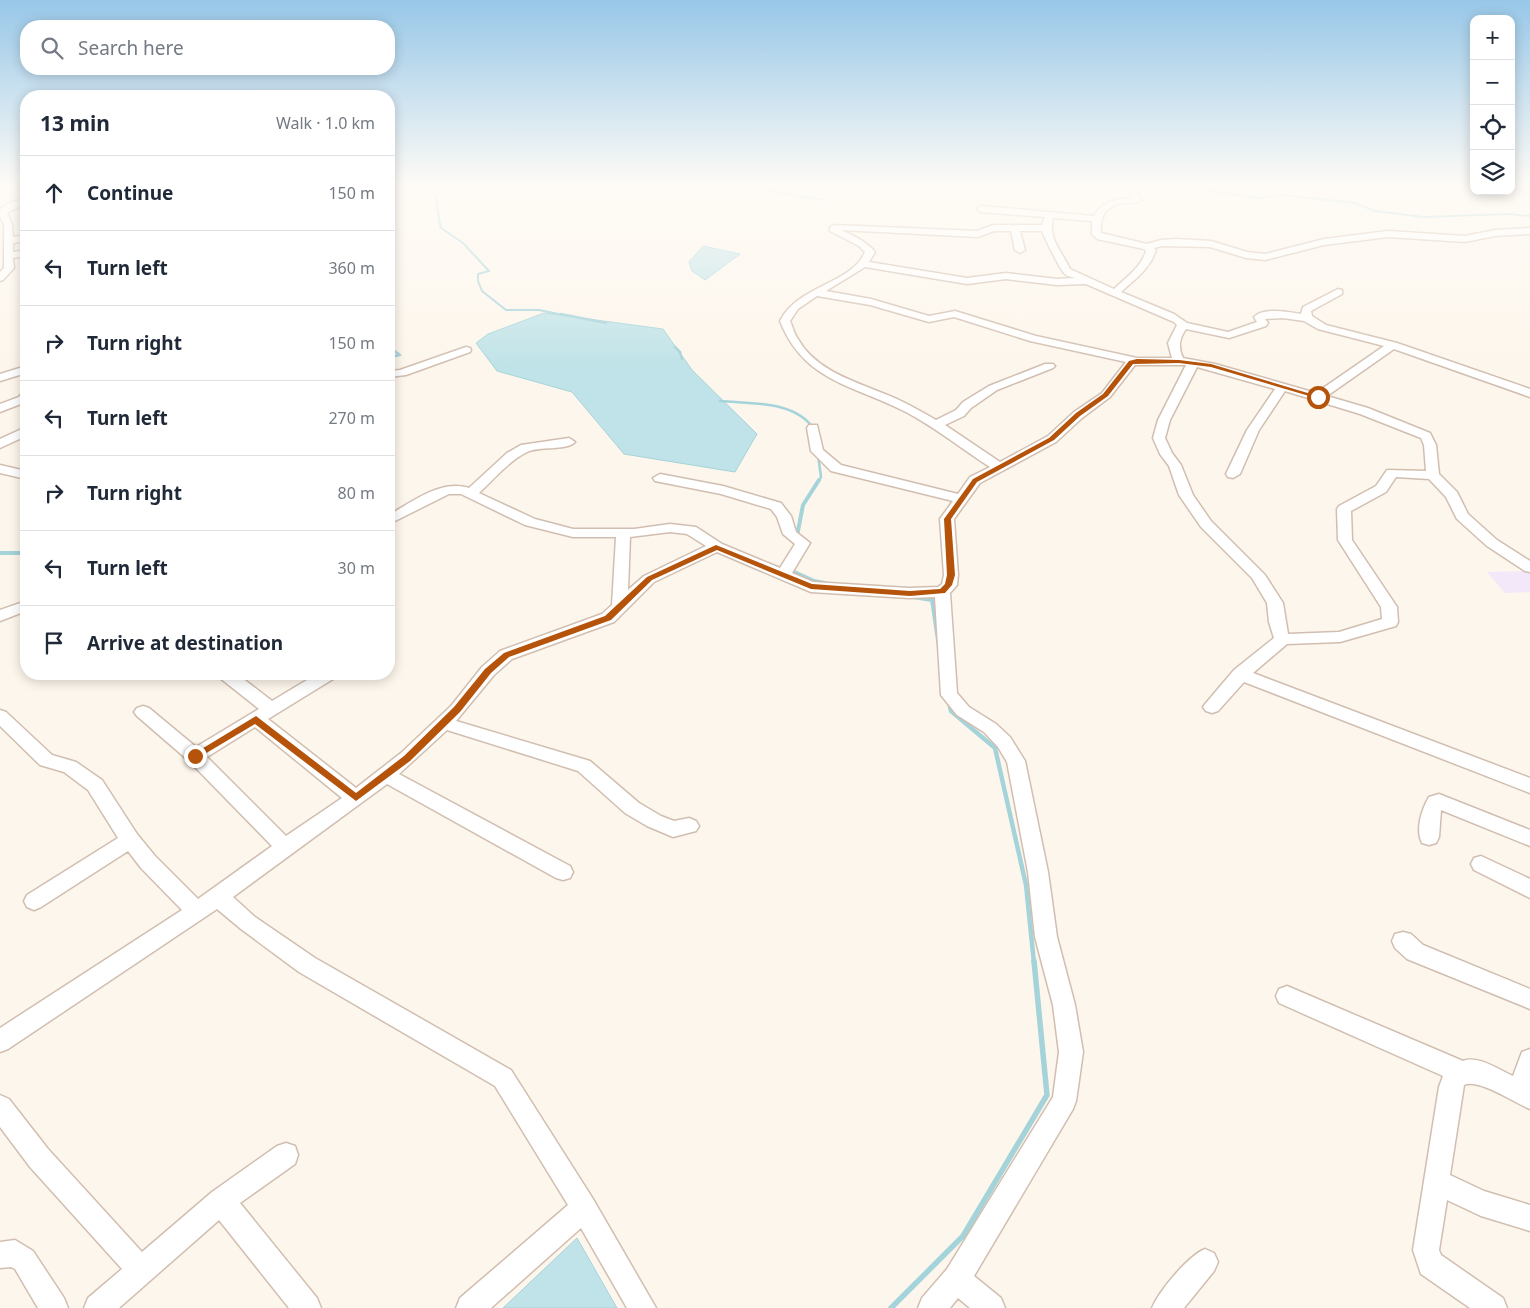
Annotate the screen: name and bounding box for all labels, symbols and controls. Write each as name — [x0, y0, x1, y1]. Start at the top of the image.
map controls — [1470, 15, 1515, 195]
button: + — [1470, 15, 1515, 60]
search box — [20, 20, 395, 75]
icon: search — [38, 34, 66, 62]
text: Search here — [78, 35, 184, 61]
button: − — [1470, 60, 1515, 105]
button: locate — [1470, 105, 1515, 150]
text: 13 min — [40, 109, 110, 137]
text: Walk · 1.0 km — [276, 112, 375, 134]
button: layers — [1470, 150, 1515, 195]
icon: ahead — [40, 179, 68, 207]
text: Continue — [87, 180, 173, 206]
text: 150 m — [328, 182, 375, 204]
icon: left — [40, 254, 68, 282]
text: Turn left — [87, 255, 168, 281]
text: 360 m — [328, 257, 375, 279]
icon: right — [40, 329, 68, 357]
text: Turn right — [87, 330, 182, 356]
text: 150 m — [328, 332, 375, 354]
route start — [1307, 386, 1330, 409]
icon: left — [40, 404, 68, 432]
text: Turn left — [87, 405, 168, 431]
text: 270 m — [328, 407, 375, 429]
icon: right — [40, 479, 68, 507]
text: Turn right — [87, 480, 182, 506]
text: 80 m — [338, 482, 375, 504]
icon: left — [40, 554, 68, 582]
text: Turn left — [87, 555, 168, 581]
text: 30 m — [338, 557, 375, 579]
icon: arrive — [40, 629, 68, 657]
text: Arrive at destination — [87, 630, 283, 656]
route end — [184, 745, 207, 768]

